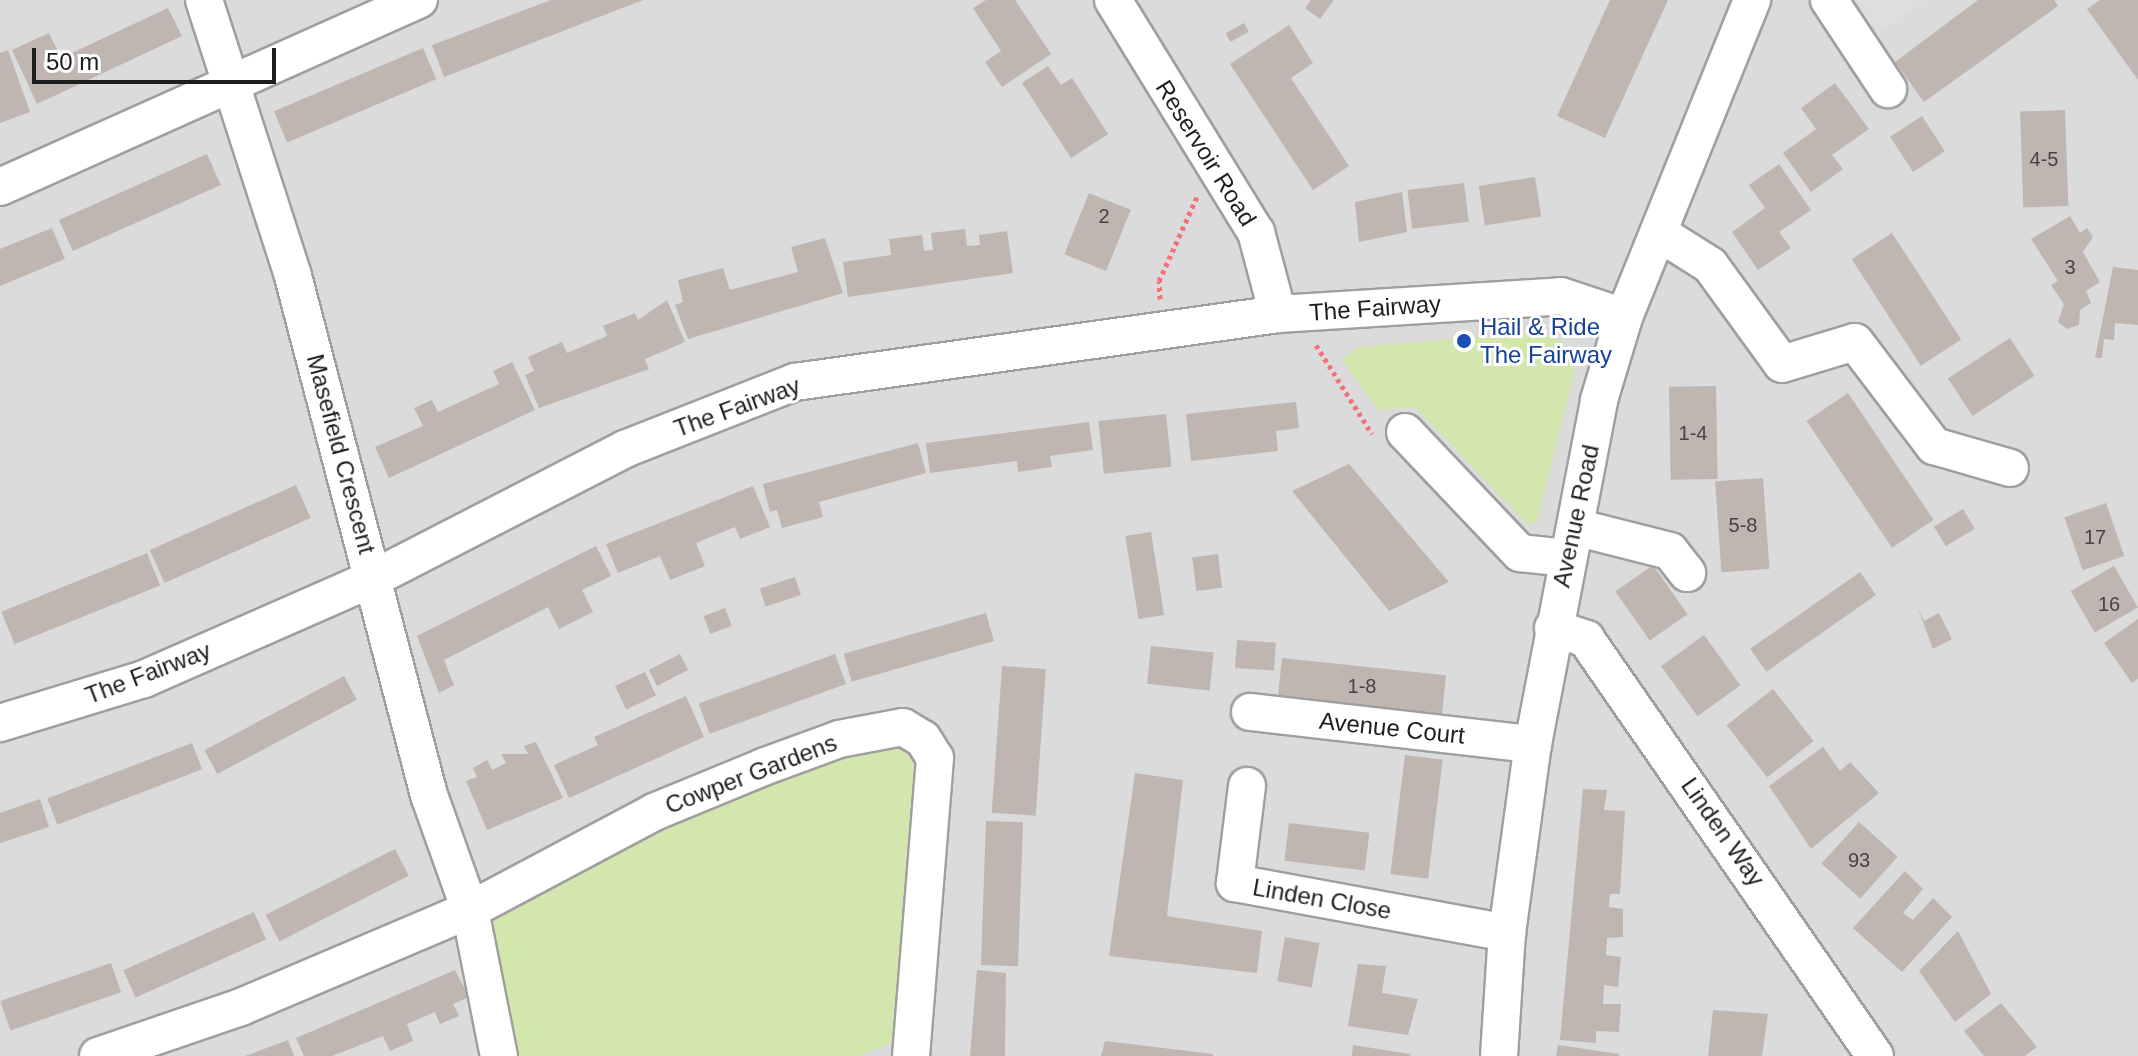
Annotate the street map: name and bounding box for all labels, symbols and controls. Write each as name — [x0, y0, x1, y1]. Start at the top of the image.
scale bar — [36, 32, 280, 82]
text: 50 m — [46, 48, 99, 75]
street label: Reservoir Road — [1150, 75, 1262, 231]
house number: 4-5 — [2030, 147, 2058, 171]
house number: 2 — [1098, 204, 1110, 228]
house number: 3 — [2064, 255, 2076, 279]
street label: The Fairway — [1308, 289, 1442, 327]
place label: Hail & Ride The Fairway — [1480, 313, 1612, 369]
marker: Hail & Ride The Fairway — [1455, 332, 1473, 350]
street label: Masefield Crescent — [301, 351, 381, 557]
street label: The Fairway — [670, 371, 804, 443]
house number: 1-4 — [1679, 421, 1707, 445]
street label: Avenue Road — [1547, 442, 1605, 590]
house number: 5-8 — [1729, 513, 1757, 537]
house number: 17 — [2084, 525, 2106, 549]
house number: 16 — [2098, 592, 2120, 616]
street label: The Fairway — [81, 636, 215, 710]
house number: 1-8 — [1348, 674, 1376, 698]
street label: Avenue Court — [1318, 706, 1466, 750]
street label: Cowper Gardens — [661, 728, 841, 820]
street label: Linden Way — [1675, 772, 1771, 892]
house number: 93 — [1848, 848, 1870, 872]
street label: Linden Close — [1251, 873, 1393, 925]

